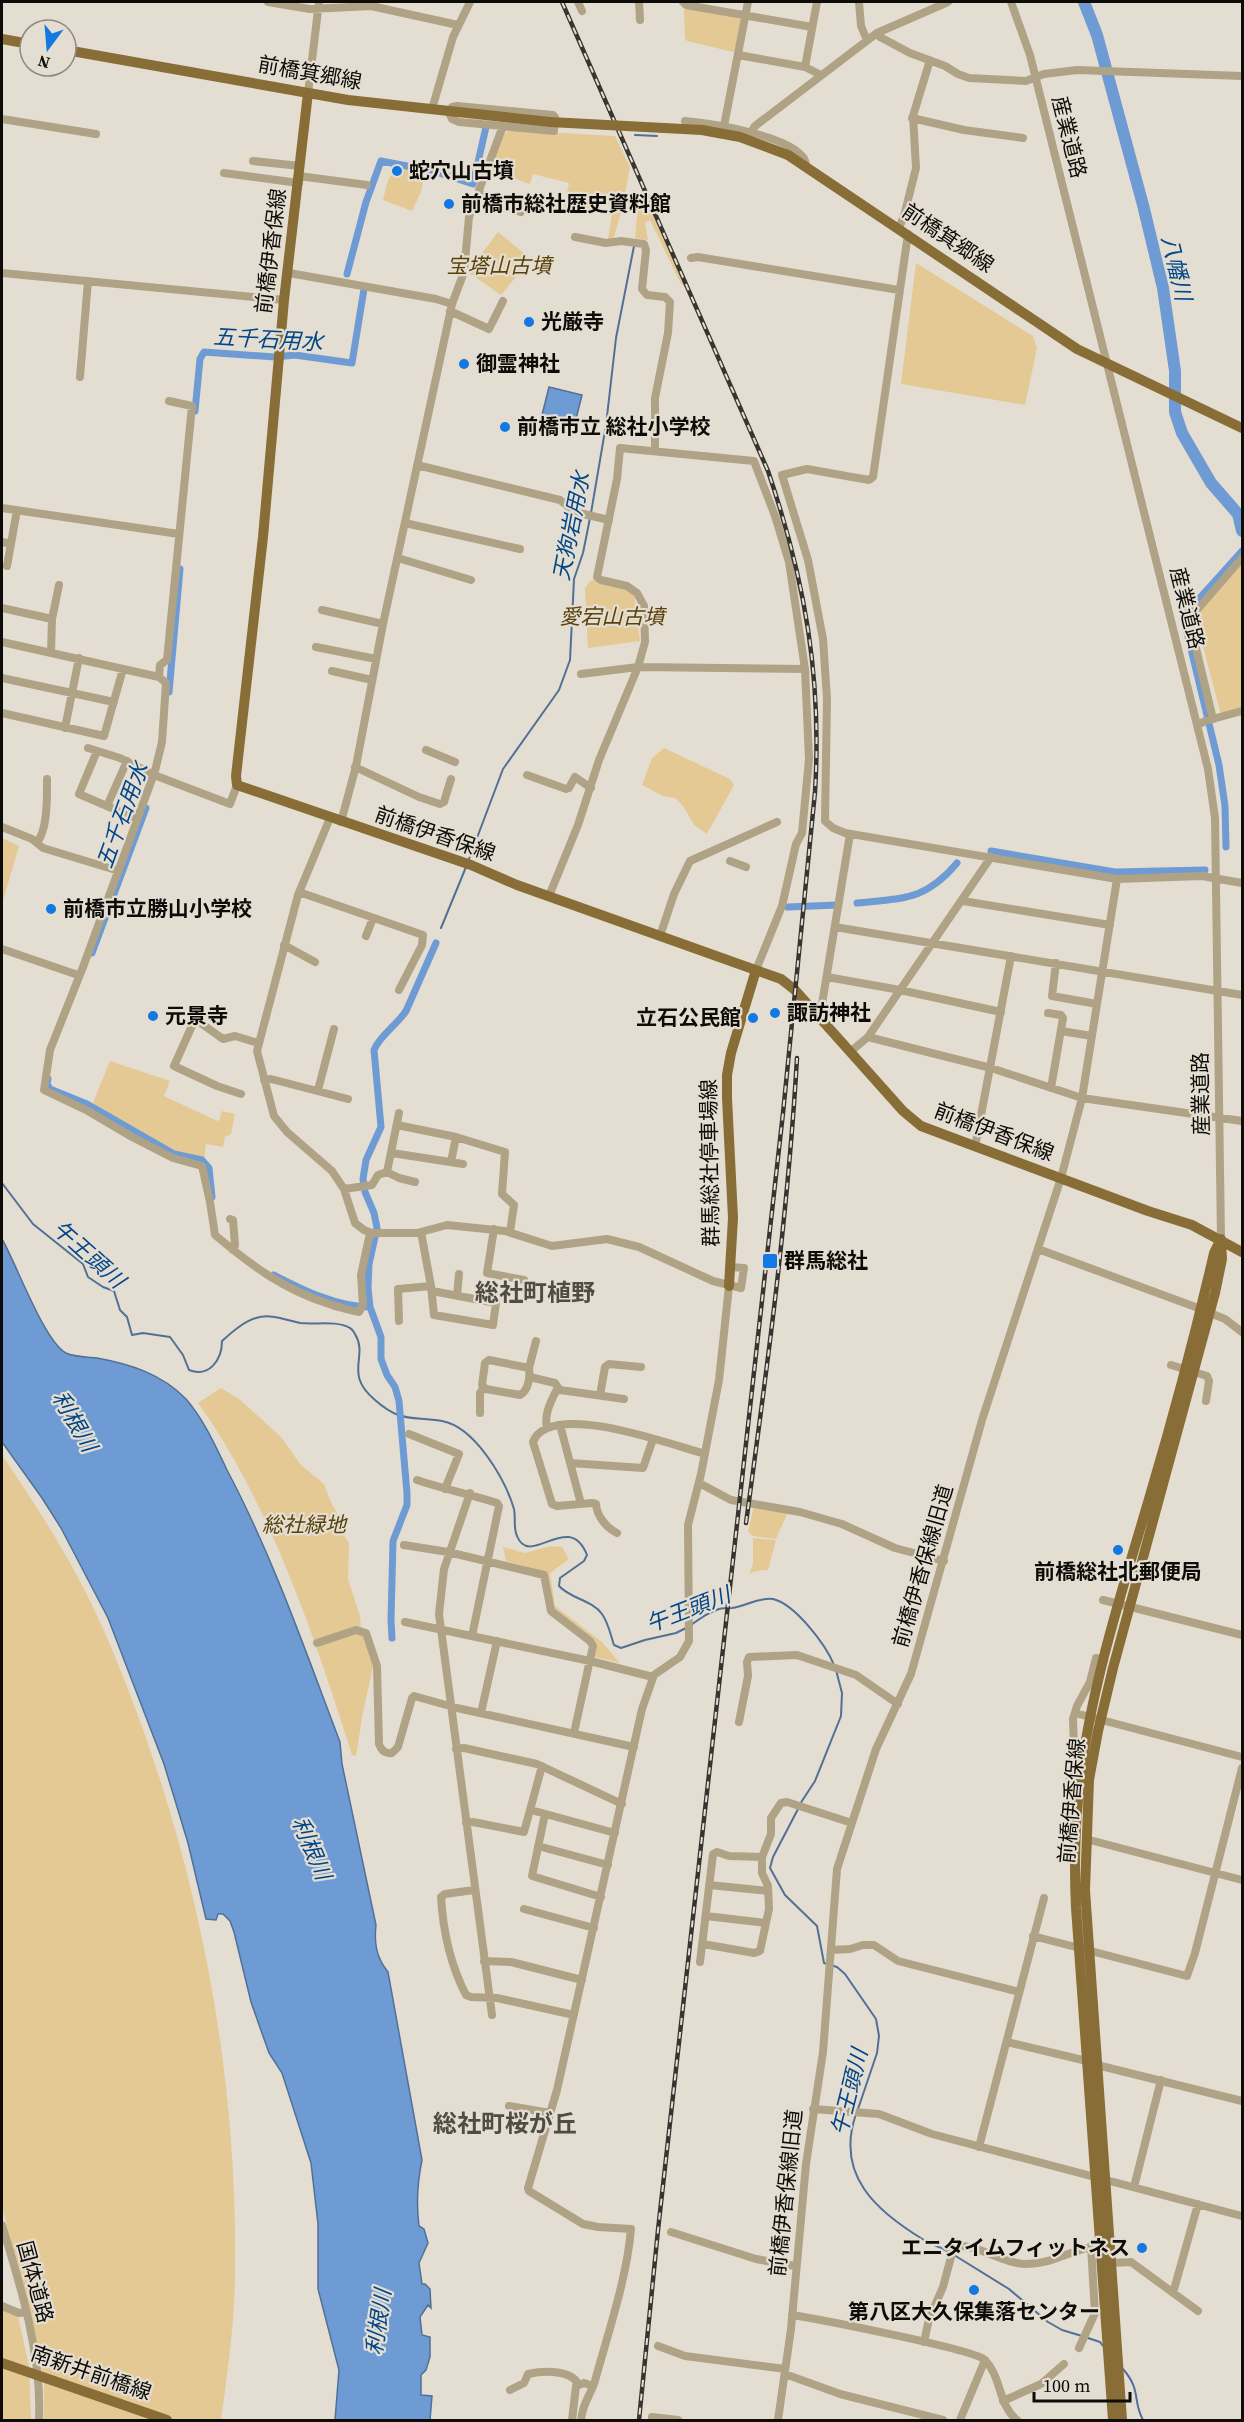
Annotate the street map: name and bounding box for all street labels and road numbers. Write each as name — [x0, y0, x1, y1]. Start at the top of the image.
street label: 前橋箕郷線 — [256, 49, 364, 96]
street label: 産業道路 — [1045, 93, 1094, 181]
street label: 前橋伊香保線 — [248, 187, 293, 315]
street label: 前橋箕郷線 — [897, 196, 1000, 279]
street label: 産業道路 — [1163, 564, 1212, 652]
street label: 前橋伊香保線 — [371, 799, 499, 868]
street label: 産業道路 — [1185, 1052, 1216, 1136]
street label: 群馬総社停車場線 — [694, 1079, 725, 1247]
street label: 前橋伊香保線 — [930, 1095, 1058, 1168]
street label: 前橋伊香保線旧道 — [885, 1481, 960, 1651]
street label: 前橋伊香保線 — [1052, 1737, 1091, 1865]
street label: 前橋伊香保線旧道 — [762, 2108, 809, 2278]
street label: 国体道路 — [11, 2238, 60, 2326]
street label: 南新井前橋線 — [27, 2338, 155, 2407]

